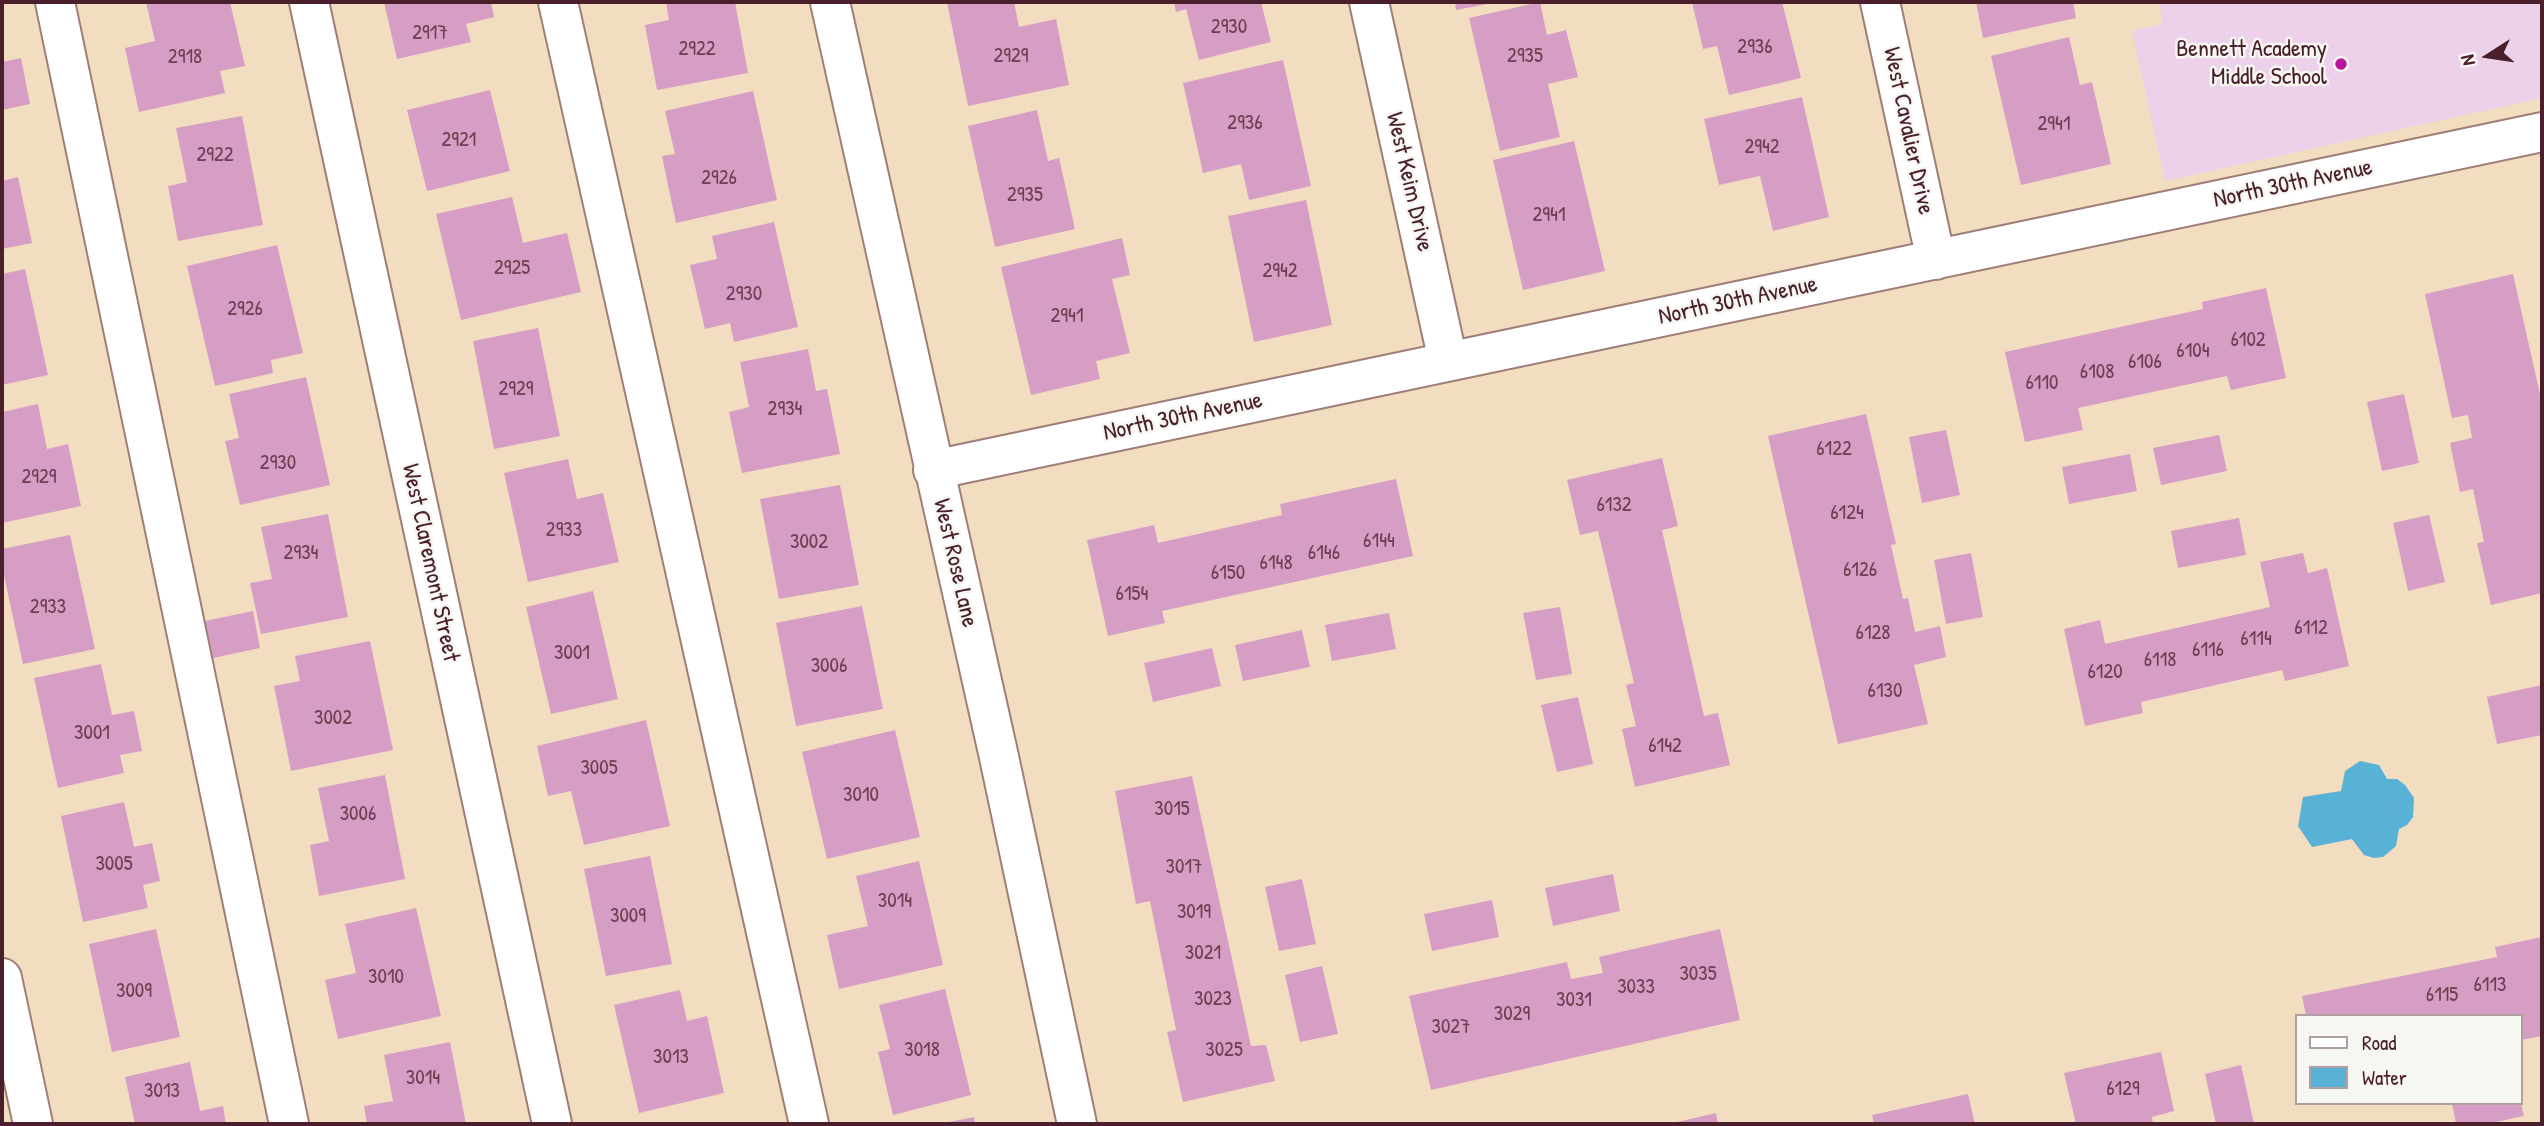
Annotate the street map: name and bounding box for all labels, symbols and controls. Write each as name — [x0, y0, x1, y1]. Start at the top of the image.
house number: 2930 — [1211, 14, 1247, 40]
house number: 2917 — [412, 20, 448, 46]
north arrow — [2453, 21, 2523, 91]
house number: 2936 — [1737, 34, 1773, 60]
house number: 2922 — [678, 36, 716, 62]
place label: Bennett Academy Middle School — [2176, 36, 2327, 92]
house number: 2929 — [993, 43, 1029, 69]
house number: 2935 — [1507, 43, 1543, 69]
house number: 2918 — [168, 44, 202, 70]
street label: West Cavalier Drive — [1876, 45, 1940, 217]
text: N — [2454, 53, 2481, 68]
marker: Bennett Academy Middle School — [2333, 56, 2349, 72]
house number: 2936 — [1227, 110, 1263, 136]
street label: West Keim Drive — [1379, 110, 1439, 254]
house number: 2941 — [2037, 111, 2071, 137]
house number: 2921 — [442, 127, 476, 153]
house number: 2942 — [1744, 134, 1780, 160]
house number: 2922 — [196, 142, 234, 168]
street label: North 30th Avenue — [2211, 153, 2375, 215]
house number: 2926 — [701, 165, 737, 191]
house number: 2935 — [1007, 182, 1043, 208]
house number: 2941 — [1532, 202, 1566, 228]
house number: 2925 — [494, 255, 530, 281]
house number: 2942 — [1262, 258, 1298, 284]
street label: North 30th Avenue — [1656, 270, 1820, 332]
house number: 2930 — [726, 281, 762, 307]
house number: 2926 — [227, 296, 263, 322]
house number: 2941 — [1050, 303, 1084, 329]
house number: 6102 — [2230, 327, 2266, 353]
house number: 6104 — [2176, 338, 2210, 364]
house number: 6106 — [2128, 349, 2162, 375]
house number: 6108 — [2080, 359, 2114, 385]
house number: 6110 — [2025, 370, 2059, 396]
house number: 2929 — [498, 376, 534, 402]
street label: North 30th Avenue — [1101, 386, 1265, 448]
house number: 2934 — [768, 396, 802, 422]
house number: 6122 — [1816, 436, 1852, 462]
house number: 2930 — [260, 450, 296, 476]
street label: West Claremont Street — [395, 461, 465, 665]
house number: 2929 — [21, 464, 57, 490]
house number: 6132 — [1596, 492, 1632, 518]
street label: West Rose Lane — [926, 496, 984, 630]
house number: 6124 — [1830, 500, 1864, 526]
house number: 2933 — [546, 517, 582, 543]
house number: 6144 — [1363, 528, 1395, 554]
house number: 3002 — [790, 529, 828, 555]
house number: 2934 — [284, 540, 318, 566]
house number: 6146 — [1308, 540, 1340, 566]
house number: 6148 — [1260, 550, 1292, 576]
house number: 6126 — [1843, 557, 1877, 583]
house number: 6150 — [1211, 560, 1245, 586]
house number: 6154 — [1116, 581, 1148, 607]
house number: 2933 — [30, 594, 66, 620]
house number: 6112 — [2294, 615, 2328, 641]
house number: 6128 — [1856, 620, 1890, 646]
house number: 6114 — [2240, 626, 2272, 652]
house number: 6116 — [2192, 637, 2224, 663]
house number: 3001 — [554, 640, 590, 666]
house number: 6118 — [2144, 647, 2176, 673]
house number: 3006 — [811, 653, 847, 679]
house number: 6120 — [2087, 659, 2123, 685]
house number: 6130 — [1868, 678, 1902, 704]
house number: 3002 — [314, 705, 352, 731]
house number: 3001 — [74, 720, 110, 746]
house number: 6142 — [1648, 733, 1682, 759]
house number: 3005 — [580, 755, 618, 781]
house number: 3010 — [843, 782, 879, 808]
house number: 3015 — [1154, 796, 1190, 822]
house number: 3006 — [340, 801, 376, 827]
house number: 3005 — [95, 851, 133, 877]
house number: 3017 — [1166, 854, 1202, 880]
house number: 3014 — [878, 888, 912, 914]
house number: 3019 — [1177, 899, 1211, 925]
house number: 3009 — [610, 903, 646, 929]
house number: 3021 — [1185, 940, 1221, 966]
house number: 3035 — [1679, 961, 1717, 987]
house number: 3010 — [368, 964, 404, 990]
house number: 6113 — [2473, 972, 2507, 998]
house number: 3033 — [1617, 974, 1655, 1000]
house number: 3009 — [116, 978, 152, 1004]
house number: 6115 — [2426, 982, 2458, 1008]
house number: 3023 — [1194, 986, 1232, 1012]
house number: 3031 — [1556, 987, 1592, 1013]
house number: 3029 — [1494, 1001, 1530, 1027]
house number: 3027 — [1431, 1014, 1471, 1040]
legend — [2296, 1014, 2523, 1105]
text: Road — [2362, 1028, 2396, 1057]
house number: 3018 — [904, 1037, 940, 1063]
house number: 3025 — [1205, 1037, 1243, 1063]
house number: 3013 — [653, 1044, 689, 1070]
text: Water — [2362, 1063, 2407, 1092]
house number: 3014 — [406, 1065, 440, 1091]
house number: 6129 — [2106, 1076, 2140, 1102]
house number: 3013 — [144, 1078, 180, 1104]

